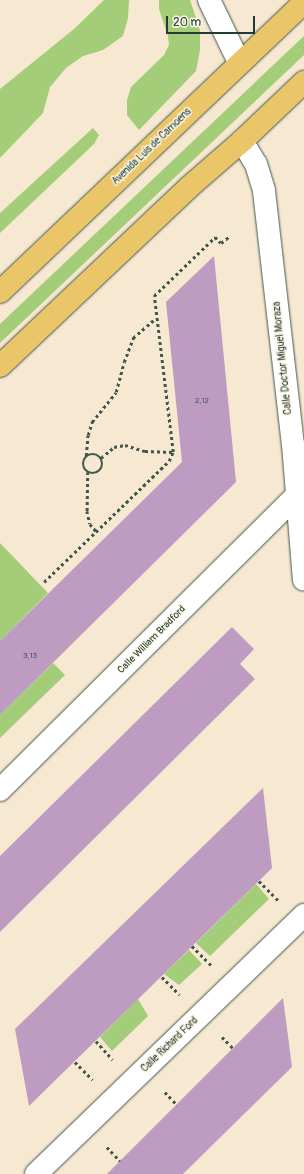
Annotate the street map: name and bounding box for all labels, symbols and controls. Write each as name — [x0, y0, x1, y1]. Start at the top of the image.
scale bar — [168, 8, 257, 34]
text: 20 m — [173, 15, 201, 30]
street label: Avenida Luis de Camoens — [110, 106, 194, 188]
street label: Calle Doctor Miguel Moraza — [271, 301, 295, 415]
house number: 2,12 — [195, 396, 209, 406]
street label: Calle William Bradford — [116, 604, 188, 676]
house number: 3,13 — [23, 651, 37, 661]
street label: Calle Richard Ford — [139, 1015, 201, 1075]

